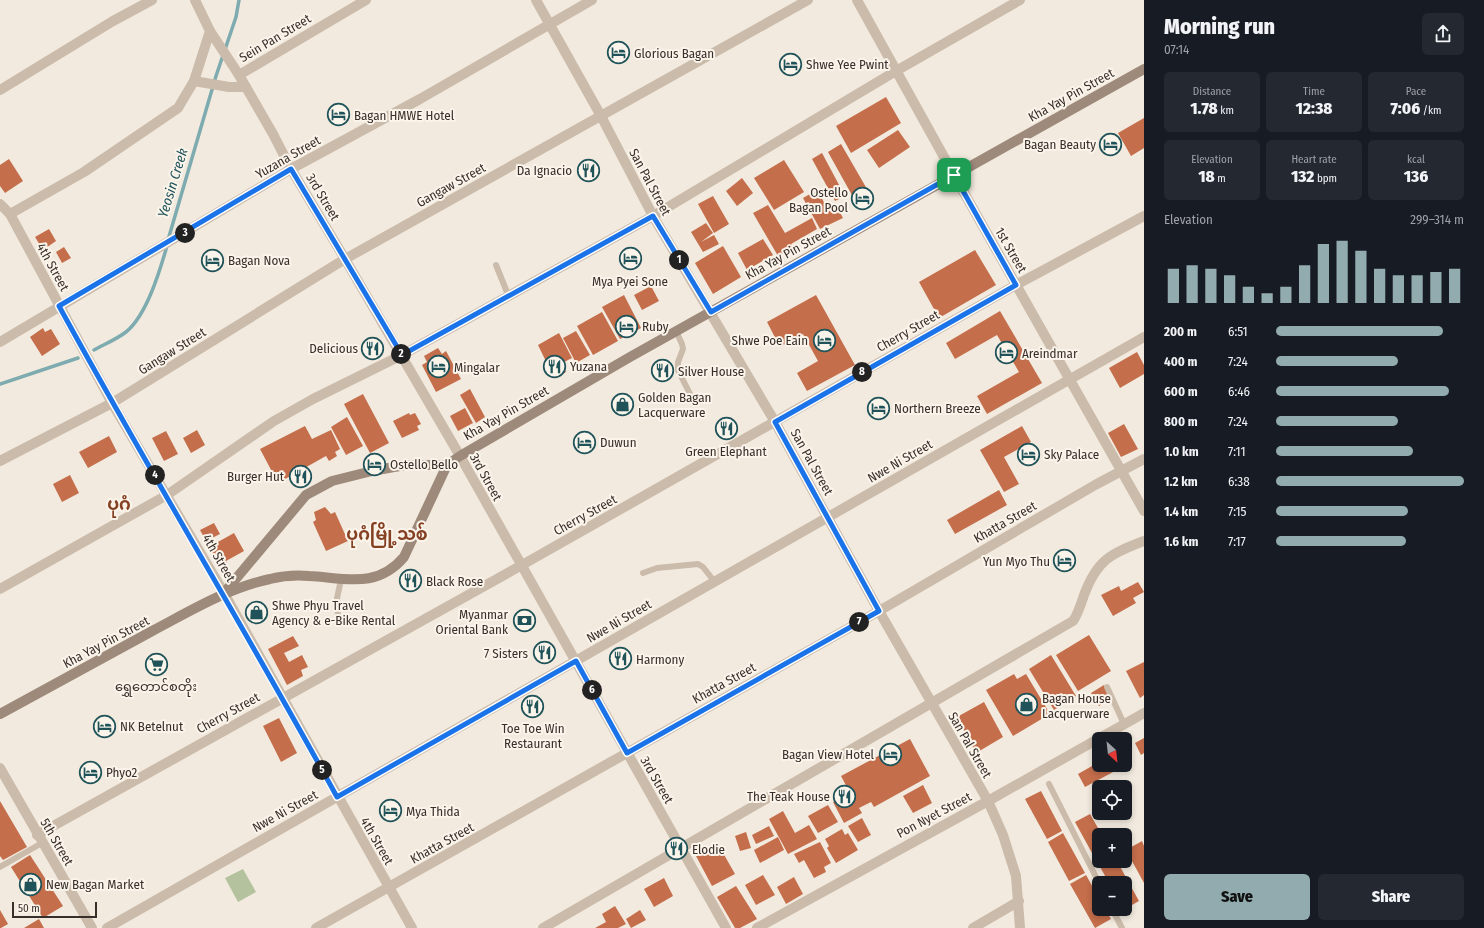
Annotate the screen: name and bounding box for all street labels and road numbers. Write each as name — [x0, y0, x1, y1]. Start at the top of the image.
street label: Sein Pan Street — [237, 10, 314, 65]
street label: Kha Yay Pin Street — [1026, 65, 1117, 125]
street label: Yuzana Street — [253, 132, 324, 182]
street label: San Pal Street — [626, 146, 674, 219]
street label: Gangaw Street — [414, 160, 489, 210]
street label: 3rd Street — [303, 171, 343, 224]
street label: Kha Yay Pin Street — [743, 223, 834, 283]
street label: 1st Street — [992, 225, 1030, 276]
street label: 4th Street — [34, 240, 73, 294]
street label: Cherry Street — [874, 307, 943, 355]
street label: Gangaw Street — [136, 324, 209, 378]
street label: Kha Yay Pin Street — [461, 382, 552, 443]
street label: San Pal Street — [788, 426, 837, 498]
street label: Nwe Ni Street — [865, 436, 936, 486]
street label: 3rd Street — [467, 451, 506, 504]
street label: Cherry Street — [551, 491, 620, 538]
street label: Khatta Street — [971, 498, 1040, 546]
street label: 4th Street — [199, 532, 239, 585]
street label: Nwe Ni Street — [584, 596, 655, 646]
street label: Kha Yay Pin Street — [60, 613, 152, 671]
street label: Khatta Street — [690, 659, 759, 707]
street label: Cherry Street — [194, 689, 263, 736]
street label: San Pal Street — [945, 709, 995, 781]
street label: 3rd Street — [637, 754, 677, 807]
street label: Nwe Ni Street — [250, 787, 321, 835]
street label: Pon Nyet Street — [894, 789, 975, 841]
street label: 4th Street — [357, 815, 397, 868]
street label: 5th Street — [38, 816, 77, 869]
street label: Khatta Street — [408, 819, 477, 867]

